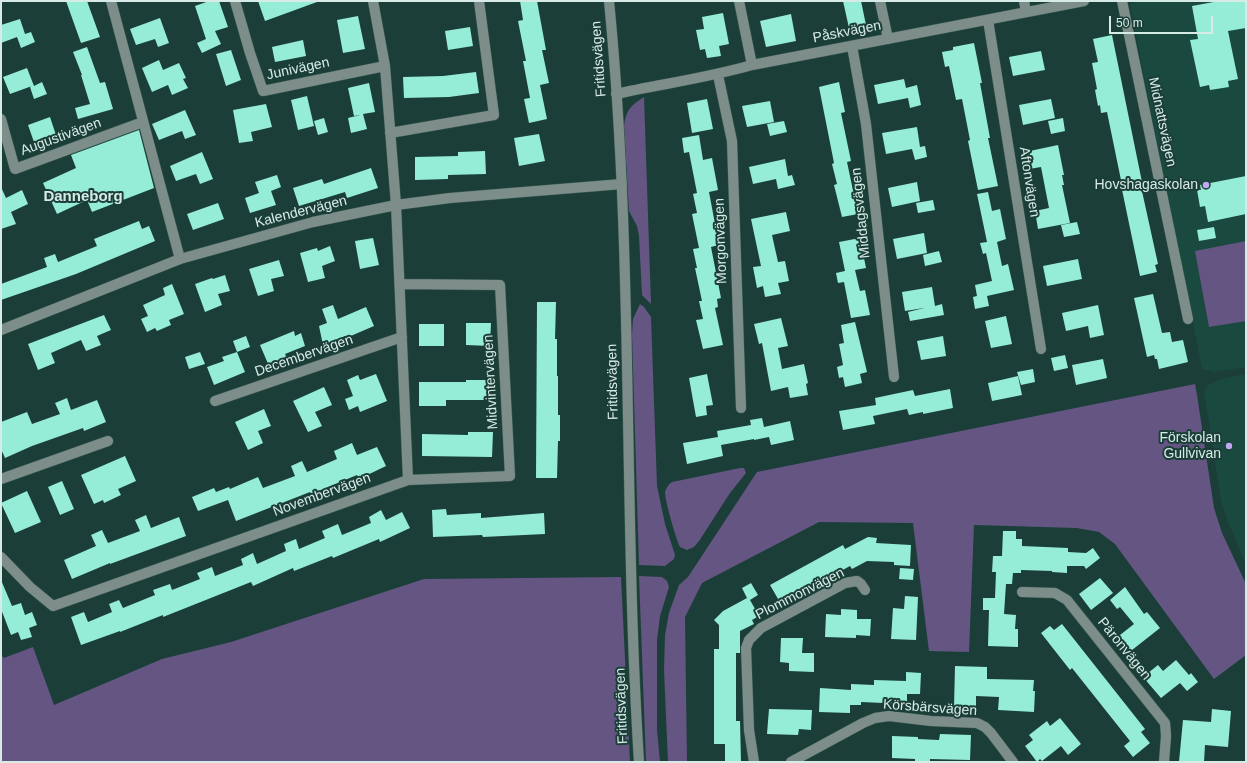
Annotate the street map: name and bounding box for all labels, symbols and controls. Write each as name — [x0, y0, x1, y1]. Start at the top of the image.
scale bar — [1111, 8, 1215, 34]
text: 50 m — [1116, 16, 1143, 30]
street label: Påskvägen — [811, 17, 883, 47]
street label: Fritidsvägen — [588, 20, 610, 98]
street label: Junivägen — [265, 54, 331, 84]
street label: Midnattsvägen — [1144, 76, 1180, 168]
street label: Augustivägen — [18, 115, 104, 159]
street label: Aftonvägen — [1015, 146, 1043, 218]
street label: Middagsvägen — [848, 167, 874, 259]
place label: Hovshagaskolan — [1094, 177, 1198, 193]
marker: Hovshagaskolan — [1201, 180, 1211, 190]
district label: Danneborg — [43, 188, 123, 206]
street label: Kalendervägen — [253, 192, 349, 232]
street label: Morgonvägen — [711, 198, 731, 284]
street label: Decembervägen — [253, 331, 355, 381]
street label: Midvintervägen — [480, 334, 502, 430]
street label: Fritidsvägen — [604, 344, 622, 420]
place label: Förskolan Gullvivan — [1160, 430, 1221, 462]
marker: Förskolan Gullvivan — [1224, 441, 1234, 451]
street label: Novembervägen — [271, 470, 373, 520]
street label: Plommonvägen — [753, 564, 847, 624]
street label: Päronvägen — [1094, 614, 1154, 684]
street label: Fritidsvägen — [612, 668, 632, 744]
street label: Körsbärsvägen — [882, 696, 978, 720]

